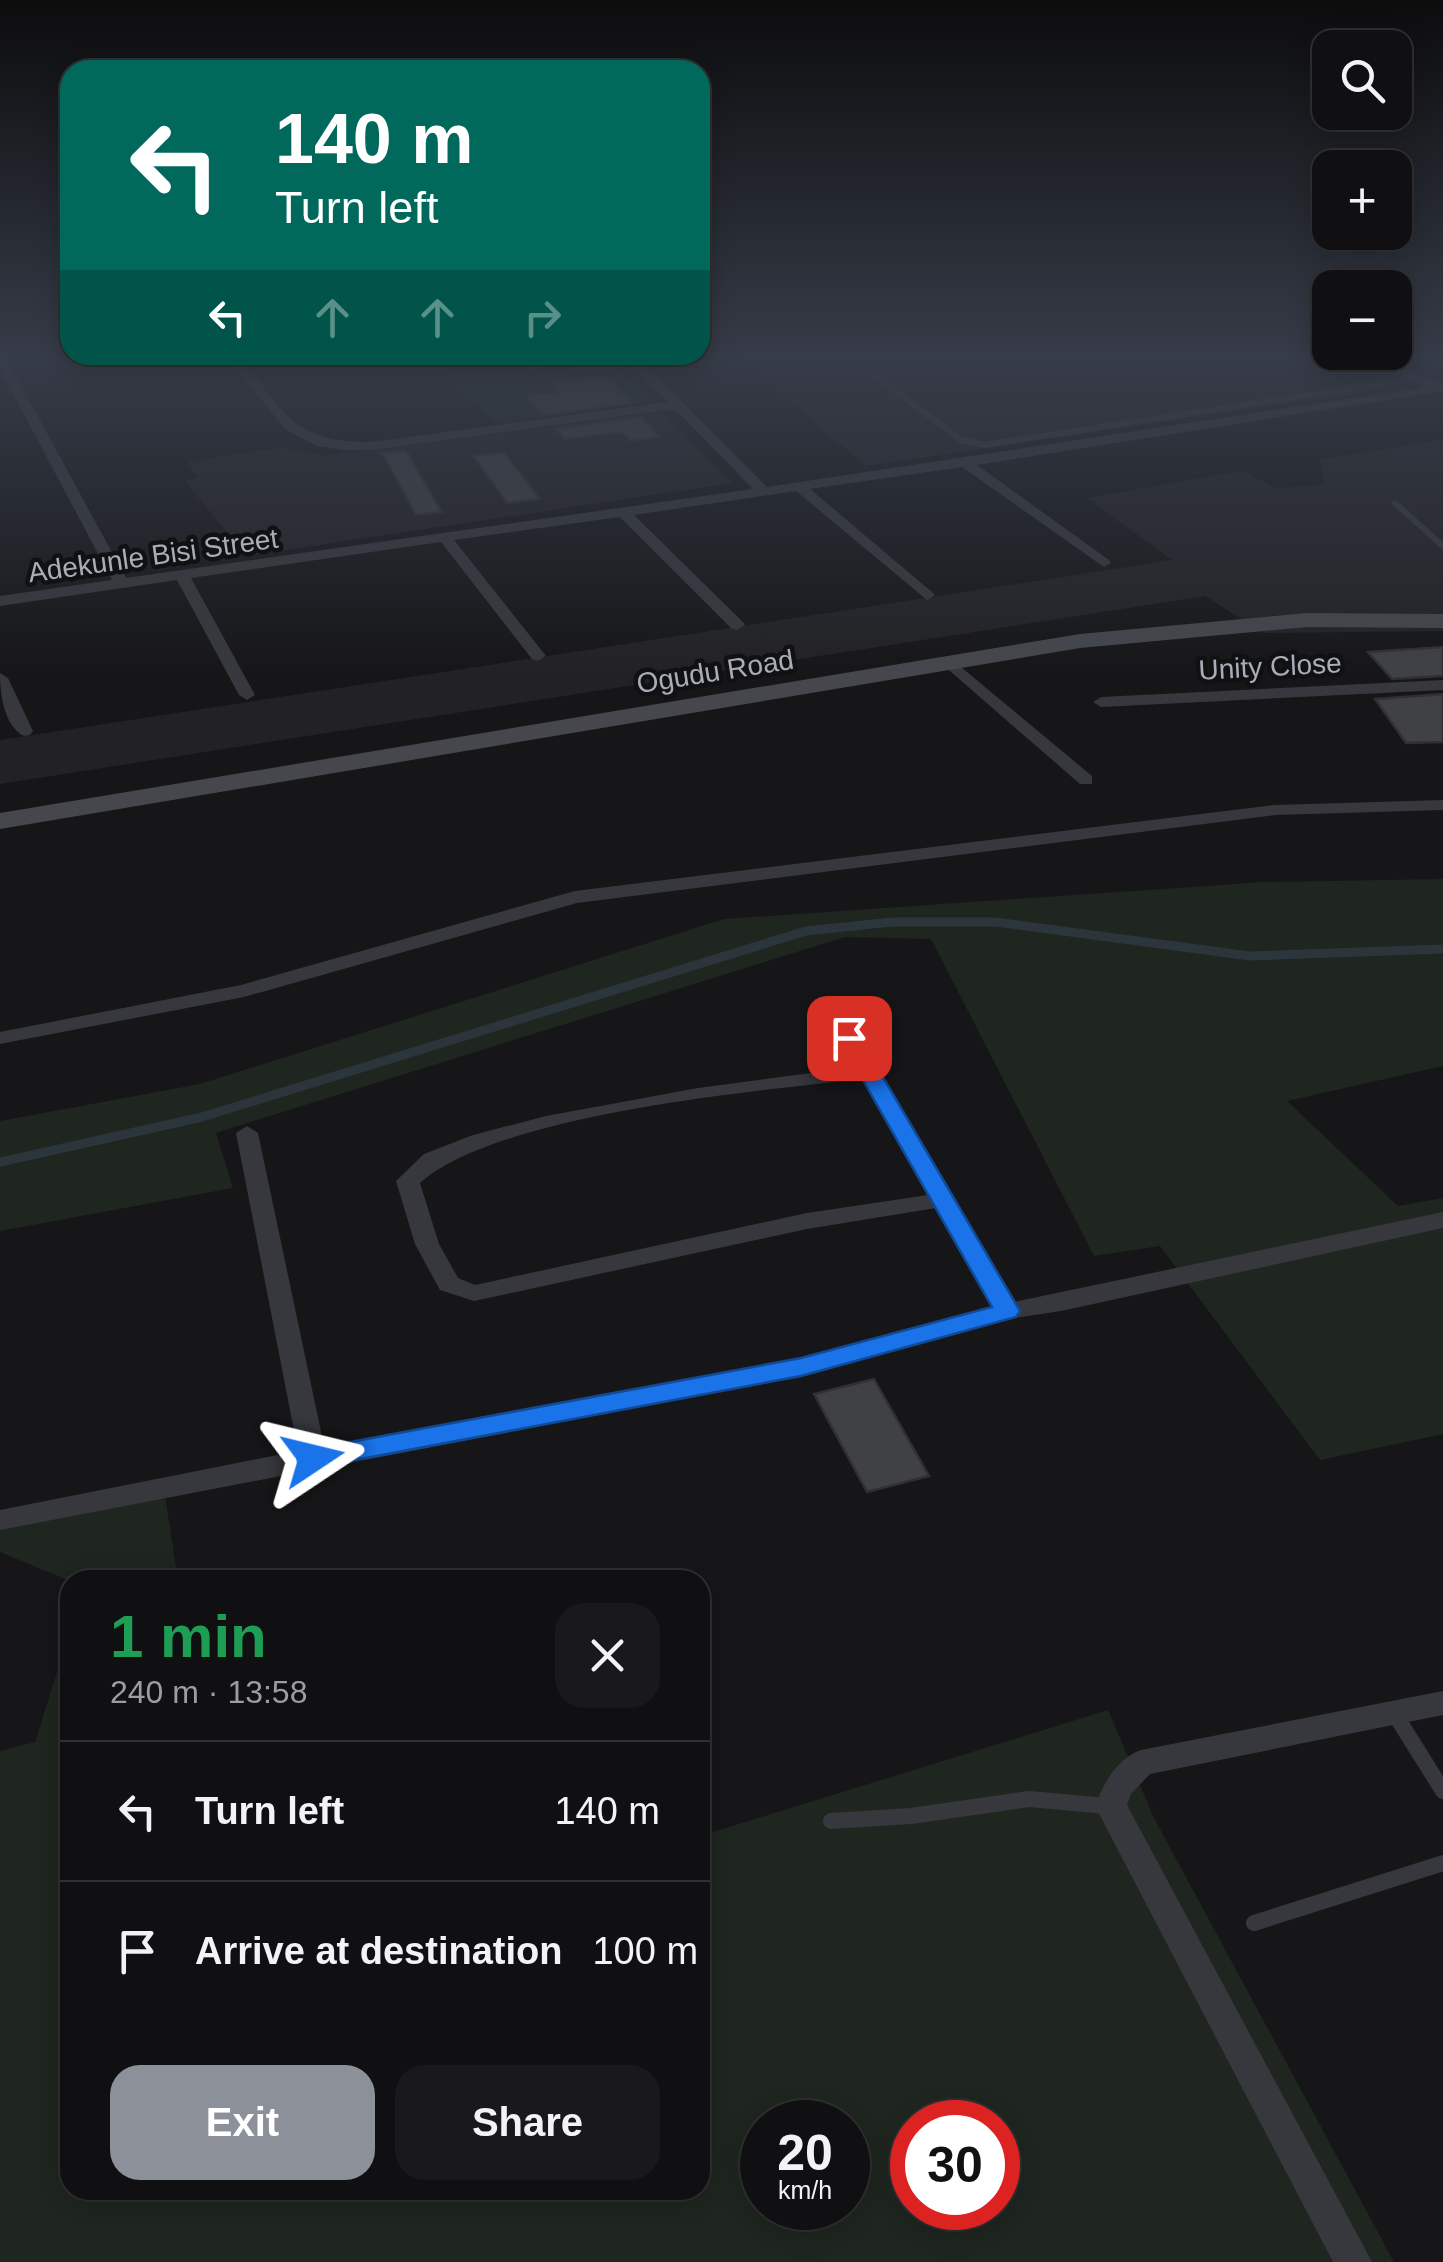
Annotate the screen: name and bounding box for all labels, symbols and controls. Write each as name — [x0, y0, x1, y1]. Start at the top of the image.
map controls — [1312, 30, 1412, 370]
button: search — [1312, 30, 1412, 130]
icon: left — [110, 100, 240, 230]
text: 140 m — [275, 100, 473, 178]
button: + — [1312, 150, 1412, 250]
text: Turn left — [275, 182, 438, 233]
button: − — [1312, 270, 1412, 370]
icon: left — [200, 290, 255, 345]
icon: ahead — [305, 290, 360, 345]
icon: ahead — [410, 290, 465, 345]
icon: right — [515, 290, 570, 345]
street label: Adekunle Bisi Street — [26, 523, 280, 588]
street label: Ogudu Road — [634, 644, 796, 699]
street label: Unity Close — [1198, 647, 1342, 686]
pin — [807, 996, 892, 1081]
icon: arrive — [822, 1011, 877, 1066]
position arrow — [261, 1406, 365, 1510]
text: 1 min — [110, 1603, 267, 1670]
button: close — [555, 1603, 660, 1708]
text: 240 m · 13:58 — [110, 1674, 307, 1710]
icon: left — [110, 1784, 165, 1839]
text: Turn left — [195, 1790, 344, 1832]
text: 140 m — [554, 1790, 660, 1832]
icon: arrive — [110, 1924, 165, 1979]
text: Arrive at destination — [195, 1930, 562, 1972]
text: 100 m — [592, 1930, 698, 1972]
button: Exit — [110, 2065, 375, 2180]
button: Share — [395, 2065, 660, 2180]
speed limit sign: 30 — [890, 2100, 1020, 2230]
text: 20 — [777, 2125, 833, 2181]
text: km/h — [778, 2176, 832, 2204]

